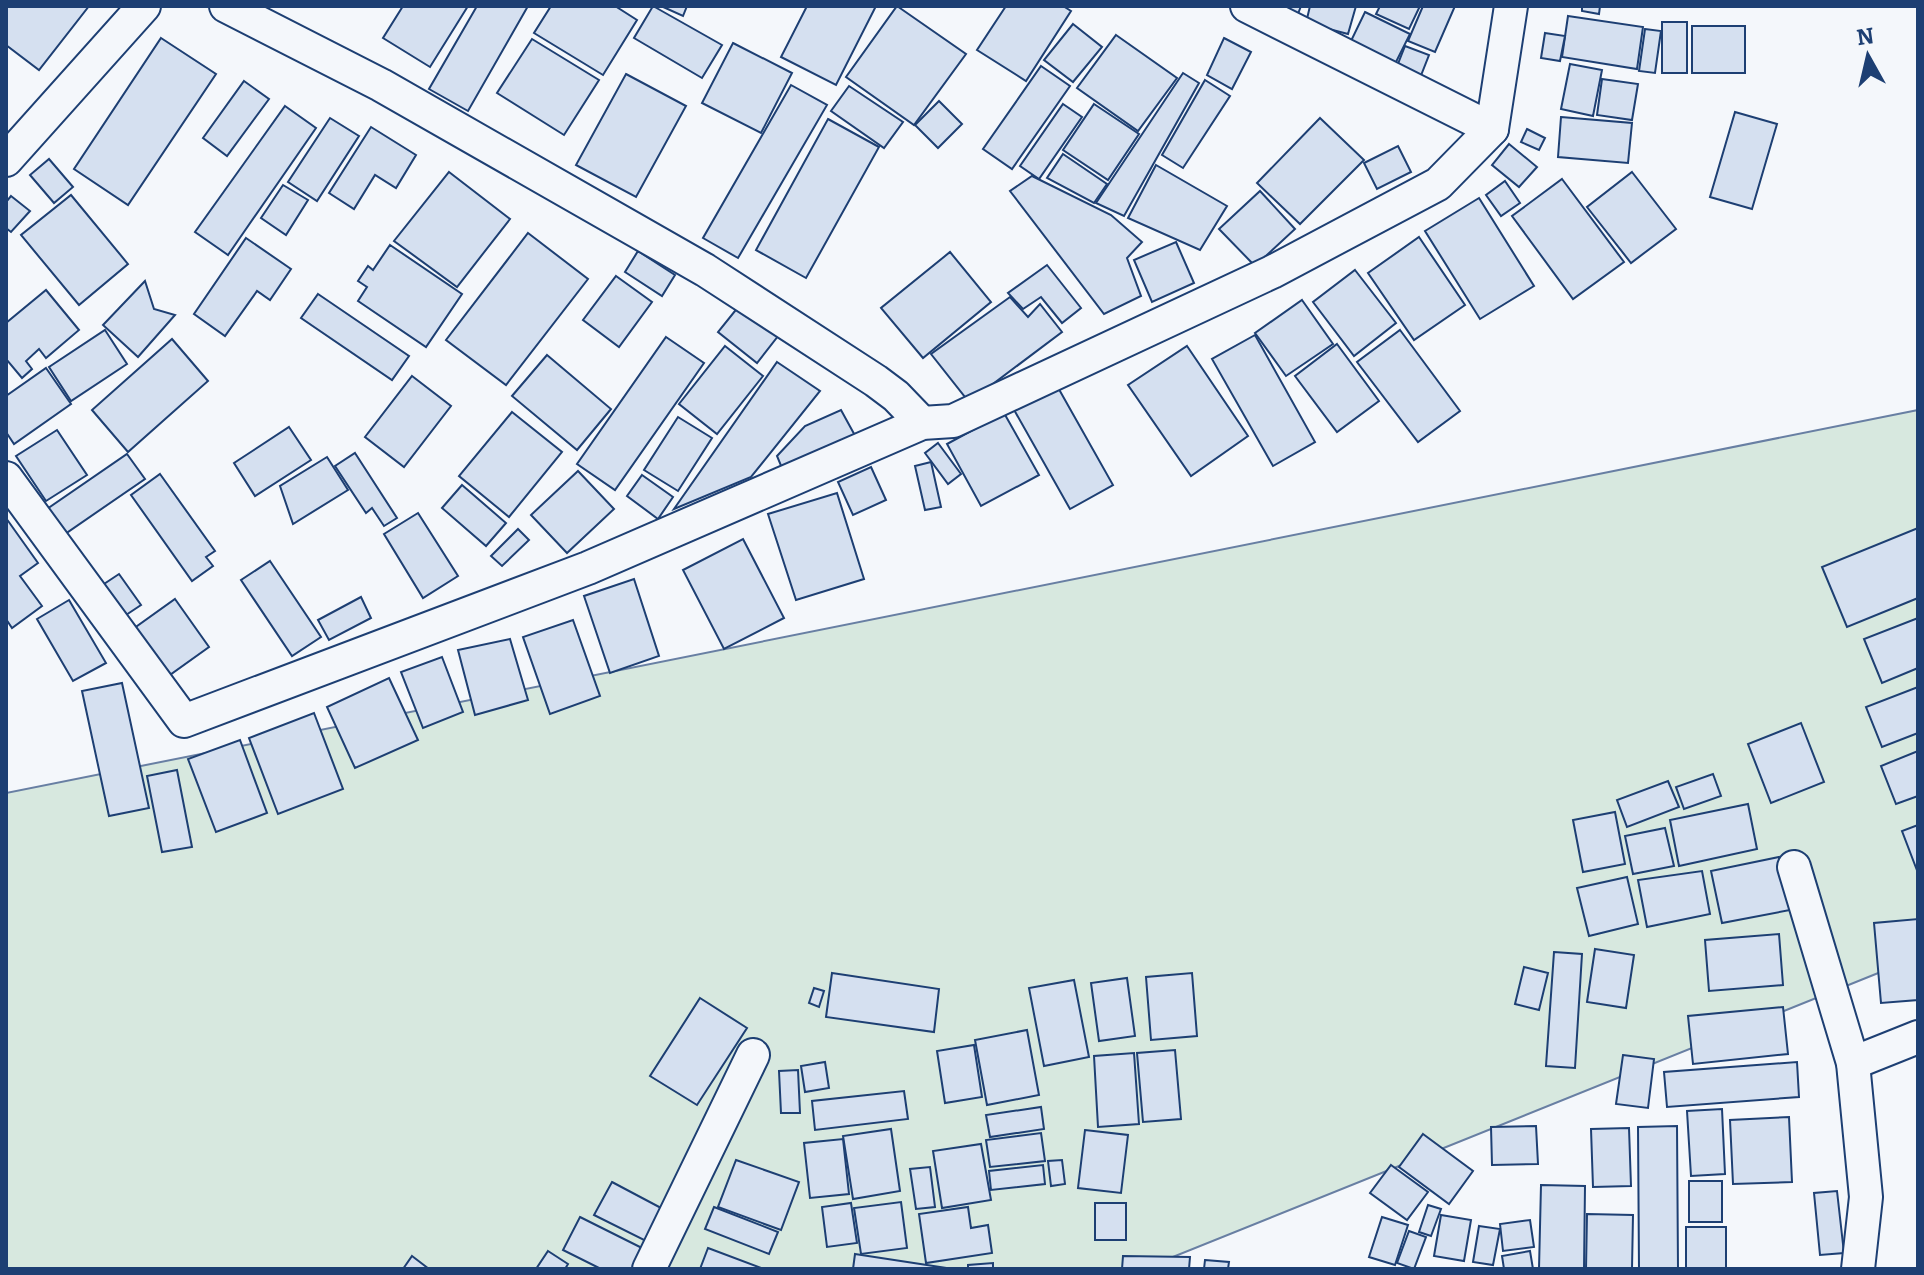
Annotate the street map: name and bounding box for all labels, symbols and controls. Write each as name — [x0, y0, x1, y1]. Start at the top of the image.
north arrow — [1828, 16, 1908, 96]
text: N — [1855, 22, 1876, 51]

